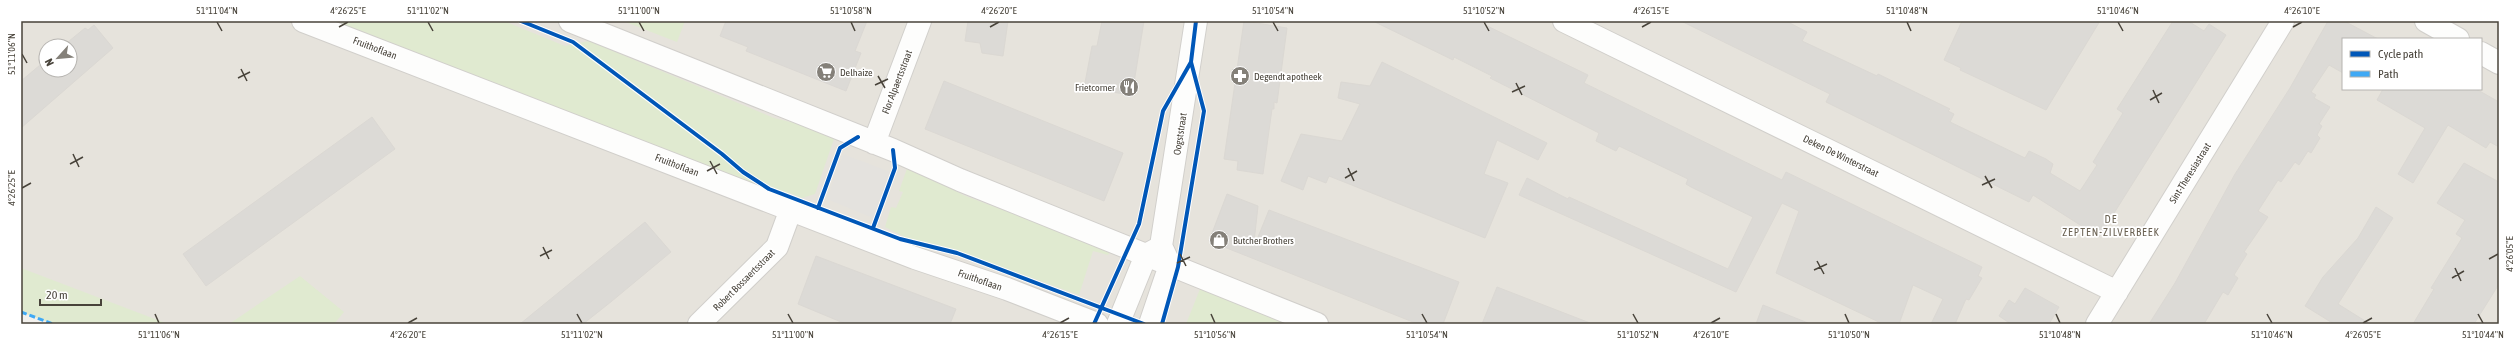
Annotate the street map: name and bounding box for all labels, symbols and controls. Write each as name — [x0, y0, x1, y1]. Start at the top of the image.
text: 51°11'04"N — [196, 5, 238, 16]
text: 4°26'25"E — [330, 5, 366, 16]
text: 51°11'02"N — [407, 5, 449, 16]
text: 51°11'00"N — [618, 5, 660, 16]
text: 51°10'58"N — [830, 5, 872, 16]
text: 4°26'20"E — [981, 5, 1017, 16]
text: 51°10'54"N — [1252, 5, 1294, 16]
text: 51°10'52"N — [1463, 5, 1505, 16]
text: 4°26'15"E — [1633, 5, 1669, 16]
text: 51°10'48"N — [1886, 5, 1928, 16]
text: 51°10'46"N — [2097, 5, 2139, 16]
text: 4°26'10"E — [2284, 5, 2320, 16]
text: 51°11'06"N — [6, 33, 17, 75]
street label: Fruithoflaan — [352, 35, 399, 61]
north arrow — [38, 38, 78, 78]
legend — [2342, 38, 2482, 90]
text: Cycle path — [2378, 47, 2423, 61]
street label: Flor Alpaertsstraat — [880, 48, 914, 116]
text: N — [42, 57, 56, 68]
supermarket icon: Delhaize — [815, 61, 837, 83]
pharmacy icon: Degendt apotheek — [1229, 65, 1251, 87]
place label: Delhaize — [840, 67, 873, 78]
text: Path — [2378, 67, 2399, 81]
place label: Degendt apotheek — [1254, 71, 1322, 82]
restaurant icon: Frietcorner — [1118, 76, 1140, 98]
place label: Frietcorner — [1075, 82, 1116, 93]
street label: Oogststraat — [1171, 112, 1189, 156]
street label: Deken De Winterstraat — [1801, 133, 1881, 179]
street label: Sint-Theresiastraat — [2167, 141, 2213, 205]
street label: Fruithoflaan — [654, 152, 701, 178]
text: 4°26'25"E — [6, 170, 17, 206]
district label: DE ZEPTEN-ZILVERBEEK — [2062, 213, 2160, 238]
shop icon: Butcher Brothers — [1208, 229, 1230, 251]
place label: Butcher Brothers — [1233, 235, 1294, 246]
text: 4°26'05"E — [2504, 236, 2515, 272]
street label: Robert Bossaertsstraat — [711, 247, 777, 313]
street label: Fruithoflaan — [957, 267, 1004, 293]
scale bar — [40, 281, 101, 307]
text: 20 m — [46, 288, 68, 302]
text: 51°11'06"N — [138, 329, 180, 340]
text: 4°26'20"E — [390, 329, 426, 340]
text: 51°11'02"N — [561, 329, 603, 340]
text: 51°11'00"N — [772, 329, 814, 340]
text: 4°26'15"E — [1042, 329, 1078, 340]
text: 51°10'56"N — [1194, 329, 1236, 340]
text: 51°10'54"N — [1406, 329, 1448, 340]
text: 51°10'52"N — [1617, 329, 1659, 340]
text: 4°26'10"E — [1693, 329, 1729, 340]
text: 51°10'50"N — [1828, 329, 1870, 340]
text: 51°10'48"N — [2039, 329, 2081, 340]
text: 51°10'46"N — [2251, 329, 2293, 340]
text: 4°26'05"E — [2345, 329, 2381, 340]
text: 51°10'44"N — [2462, 329, 2504, 340]

